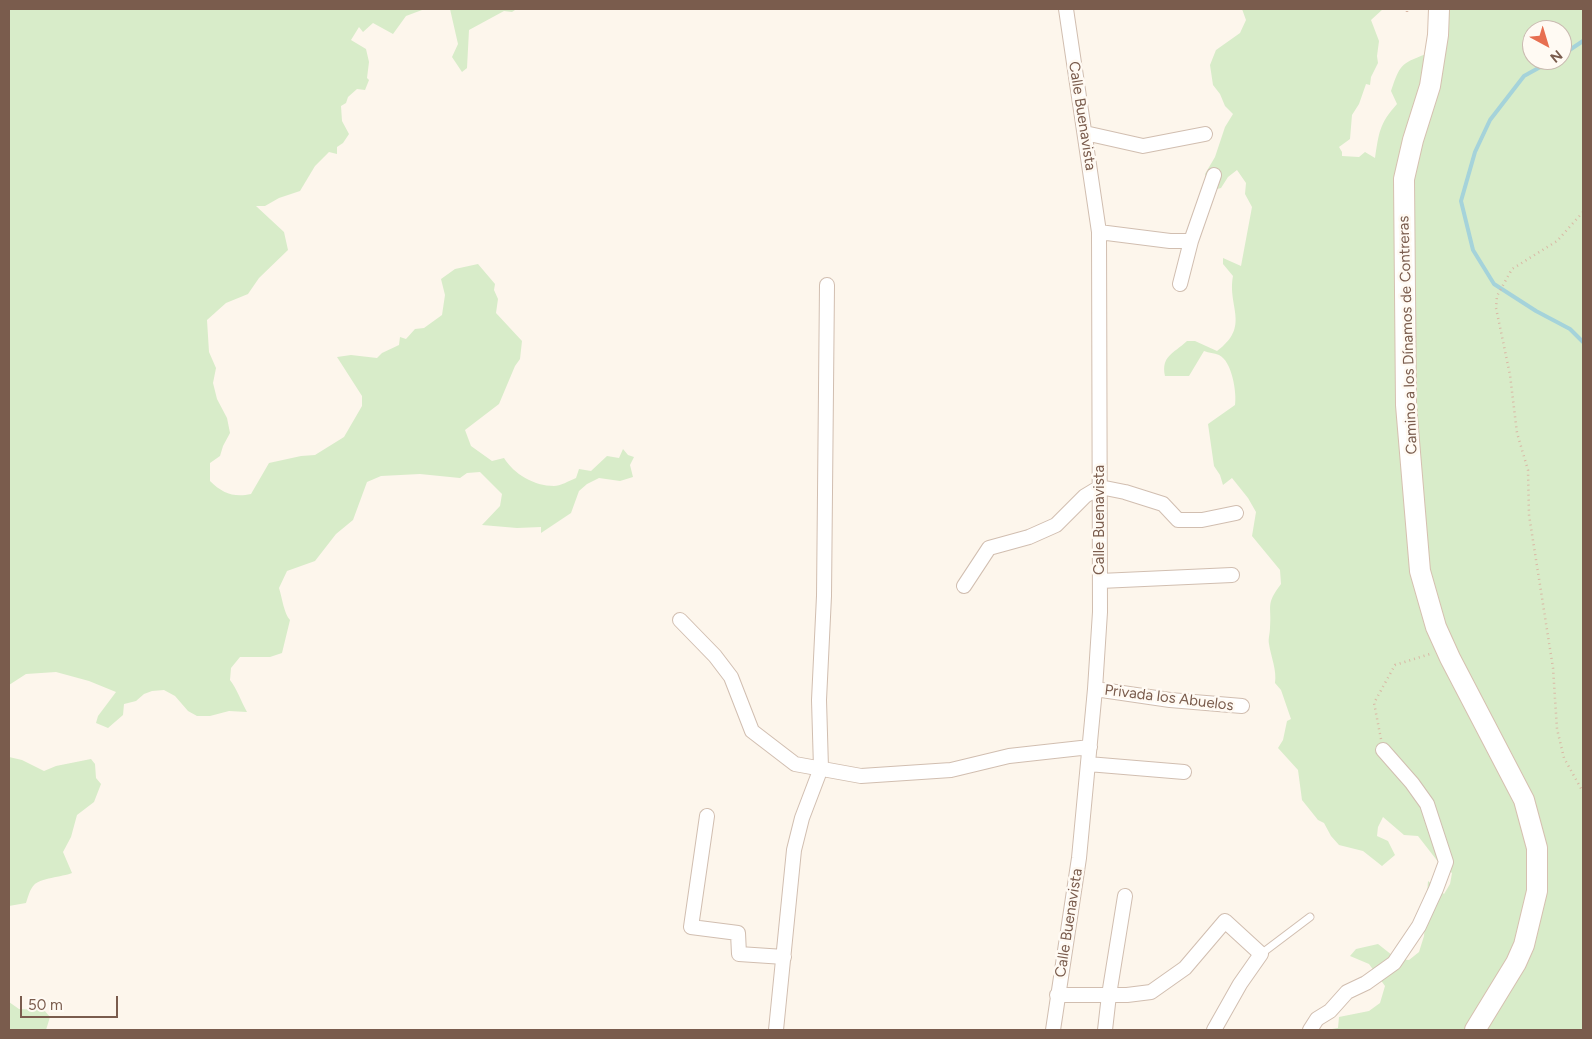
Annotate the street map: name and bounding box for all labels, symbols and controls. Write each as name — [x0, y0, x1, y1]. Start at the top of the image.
north arrow — [1522, 20, 1572, 70]
text: N — [1547, 46, 1566, 66]
street label: Calle Buenavista — [1064, 60, 1100, 172]
street label: Camino a los Dínamos de Contreras — [1395, 215, 1421, 455]
street label: Calle Buenavista — [1091, 465, 1109, 575]
street label: Privada los Abuelos — [1103, 681, 1235, 715]
street label: Calle Buenavista — [1051, 867, 1087, 979]
scale bar — [22, 986, 120, 1018]
text: 50 m — [28, 996, 63, 1014]

